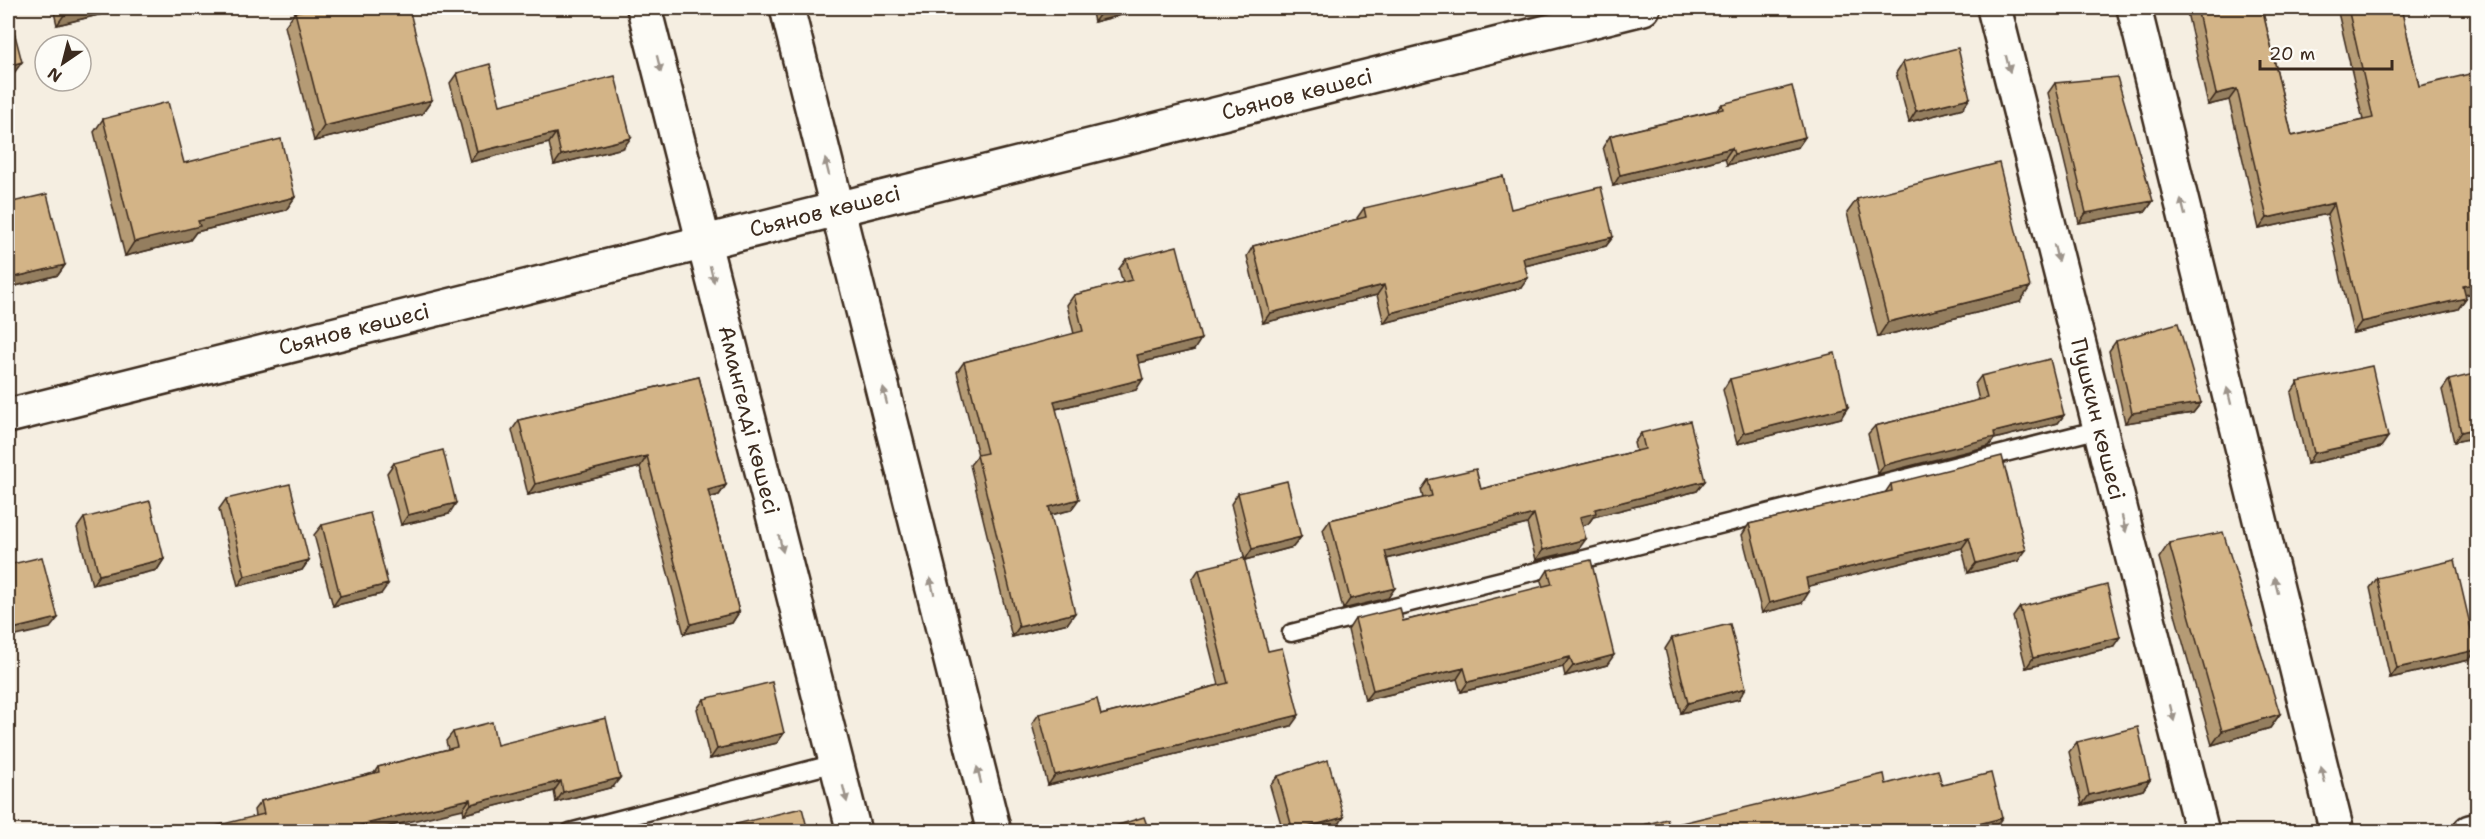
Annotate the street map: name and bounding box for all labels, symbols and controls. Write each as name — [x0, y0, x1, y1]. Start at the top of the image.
north arrow — [33, 33, 93, 93]
scale bar — [2260, 33, 2392, 71]
text: 20 m — [2269, 42, 2315, 66]
one-way arrow — [654, 55, 664, 73]
one-way arrow — [2004, 55, 2014, 73]
street label: Сьянов көшесі — [1218, 61, 1376, 127]
text: N — [43, 63, 66, 87]
one-way arrow — [822, 157, 831, 175]
street label: Сьянов көшесі — [746, 178, 904, 244]
one-way arrow — [2177, 197, 2187, 216]
one-way arrow — [2052, 244, 2061, 262]
one-way arrow — [708, 265, 717, 283]
street label: Сьянов көшесі — [275, 296, 433, 362]
street label: Амангелді көшесі — [711, 322, 787, 518]
street label: Пушкин көшесі — [2064, 335, 2132, 503]
one-way arrow — [879, 387, 889, 406]
one-way arrow — [2224, 387, 2234, 405]
one-way arrow — [2120, 515, 2130, 533]
one-way arrow — [776, 535, 786, 553]
one-way arrow — [926, 576, 936, 595]
one-way arrow — [2270, 576, 2280, 595]
one-way arrow — [2167, 704, 2177, 722]
one-way arrow — [974, 766, 984, 784]
one-way arrow — [2317, 766, 2327, 784]
one-way arrow — [840, 785, 850, 803]

